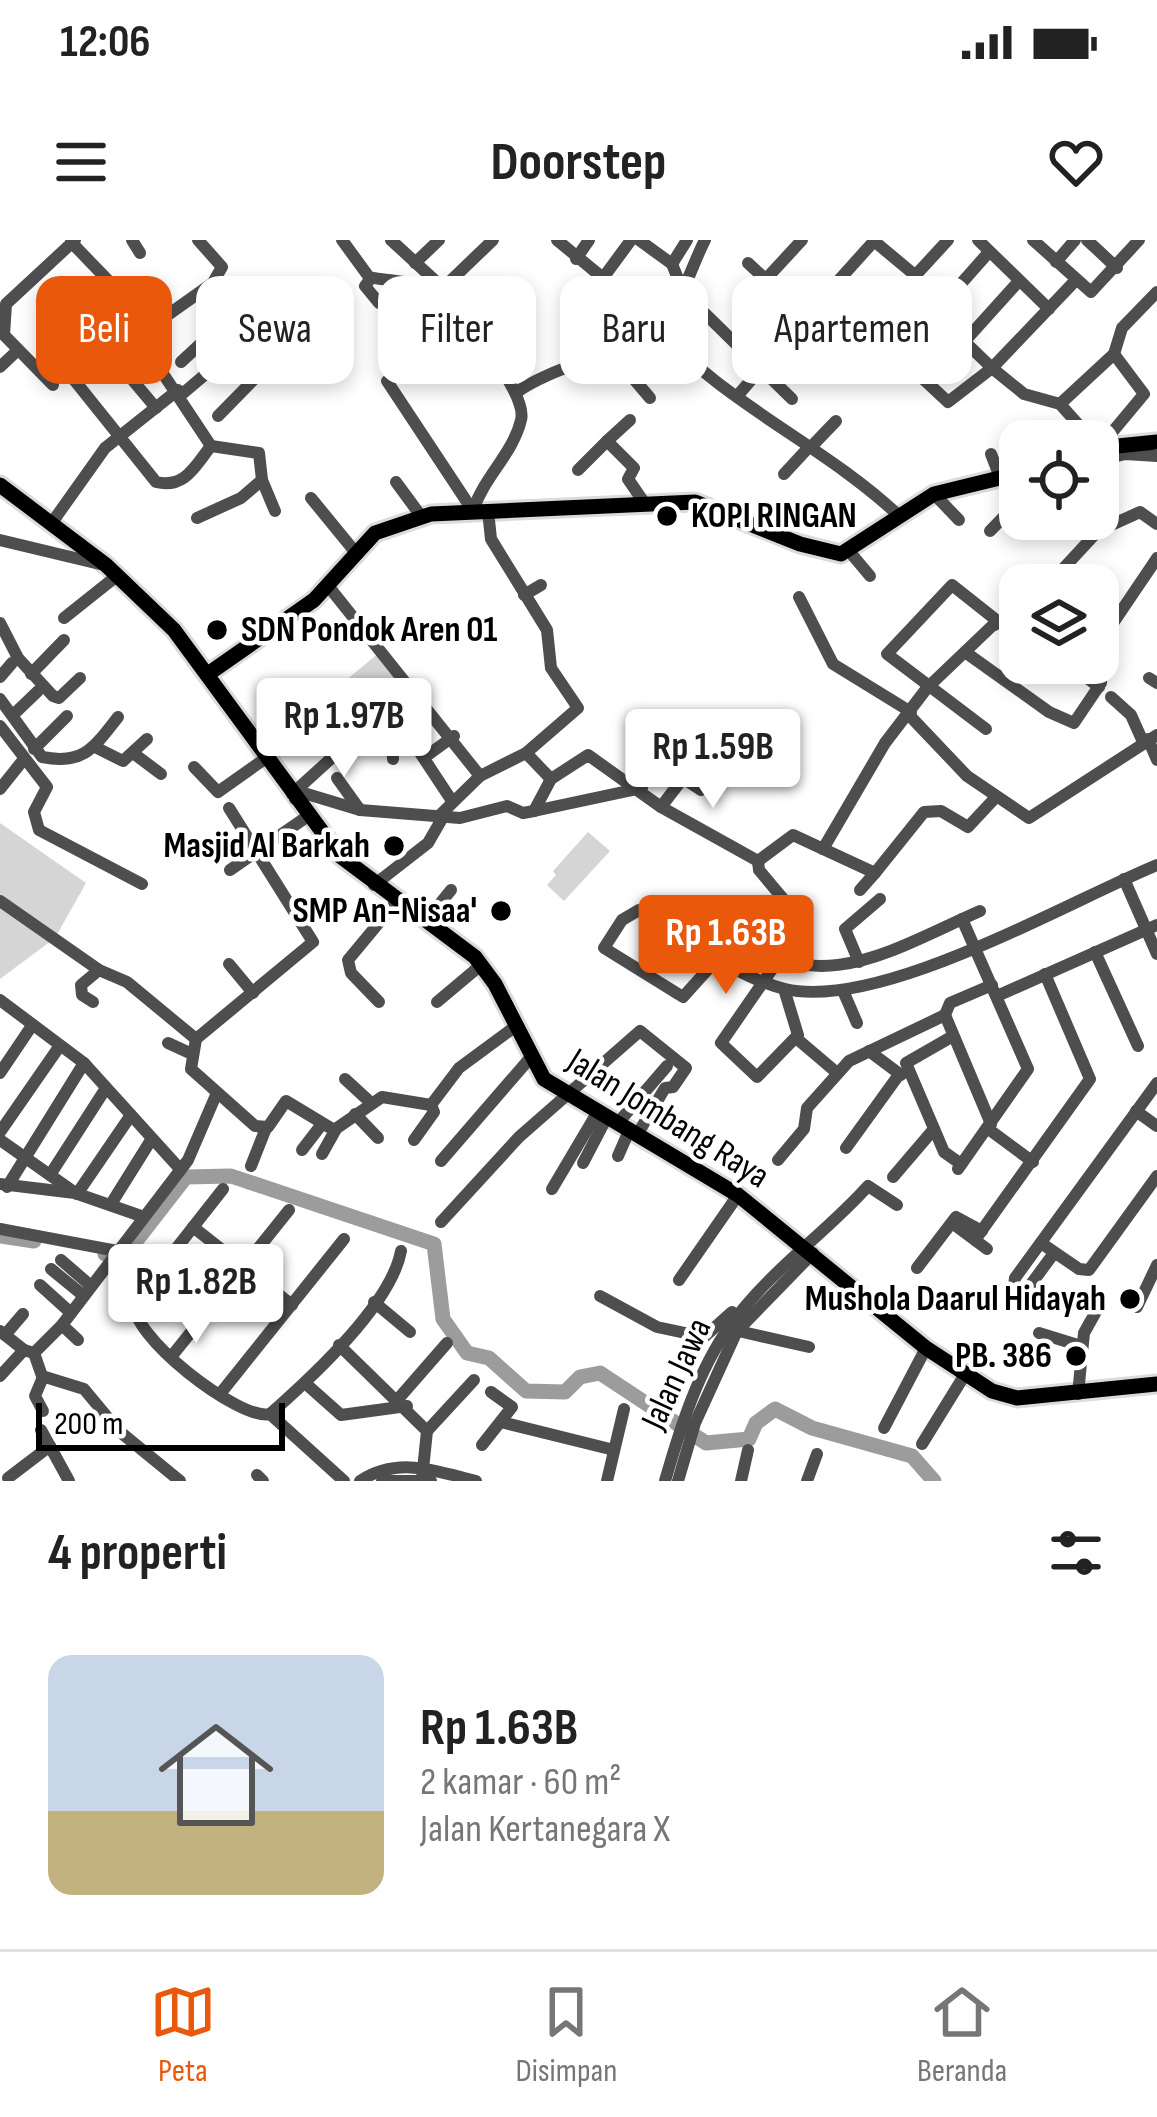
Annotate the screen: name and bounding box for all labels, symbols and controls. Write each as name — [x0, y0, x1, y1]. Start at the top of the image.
text: 12:06 — [60, 15, 151, 70]
icon: menu — [48, 129, 114, 195]
icon: heart — [1043, 129, 1109, 195]
text: Doorstep — [491, 130, 667, 195]
chip: Beli — [36, 276, 172, 384]
chip: Sewa — [196, 276, 354, 384]
chip: Filter — [378, 276, 536, 384]
chip: Baru — [560, 276, 708, 384]
chip: Apartemen — [732, 276, 972, 384]
map controls — [999, 420, 1119, 684]
button: locate — [999, 420, 1119, 540]
place label: KOPI RINGAN — [691, 495, 857, 538]
marker: KOPI RINGAN — [654, 503, 680, 529]
button: layers — [999, 564, 1119, 684]
place label: SDN Pondok Aren 01 — [241, 609, 497, 652]
marker: SDN Pondok Aren 01 — [204, 617, 230, 643]
pin: Rp 1.97B — [220, 678, 468, 780]
text: Rp 1.97B — [284, 693, 405, 740]
pin: Rp 1.59B — [589, 709, 837, 811]
text: Rp 1.59B — [652, 724, 774, 771]
place label: Masjid Al Barkah — [164, 825, 370, 868]
marker: Masjid Al Barkah — [381, 833, 407, 859]
place label: SMP An-Nisaa' — [292, 890, 477, 933]
pin: Rp 1.63B — [602, 895, 850, 997]
marker: SMP An-Nisaa' — [488, 898, 514, 924]
text: Rp 1.63B — [666, 910, 786, 957]
street label: Jalan Jombang Raya — [558, 1039, 777, 1198]
pin: Rp 1.82B — [72, 1244, 320, 1346]
text: Rp 1.82B — [135, 1259, 257, 1306]
place label: Mushola Daarul Hidayah — [805, 1278, 1106, 1321]
marker: Mushola Daarul Hidayah — [1117, 1286, 1143, 1312]
street label: Jalan Jawa — [632, 1312, 721, 1437]
place label: PB. 386 — [955, 1335, 1052, 1378]
marker: PB. 386 — [1063, 1343, 1089, 1369]
scale bar — [36, 1397, 285, 1450]
text: 200 m — [54, 1404, 123, 1444]
icon: filters — [1043, 1520, 1109, 1586]
text: 4 properti — [48, 1523, 227, 1584]
text: Rp 1.63B — [420, 1698, 578, 1759]
icon: home — [144, 1703, 288, 1847]
text: 2 kamar · 60 m² — [420, 1759, 621, 1806]
text: Jalan Kertanegara X — [420, 1806, 670, 1853]
tab: Peta — [150, 1979, 216, 2091]
tab: Disimpan — [515, 1979, 617, 2091]
tab: Beranda — [917, 1979, 1007, 2091]

